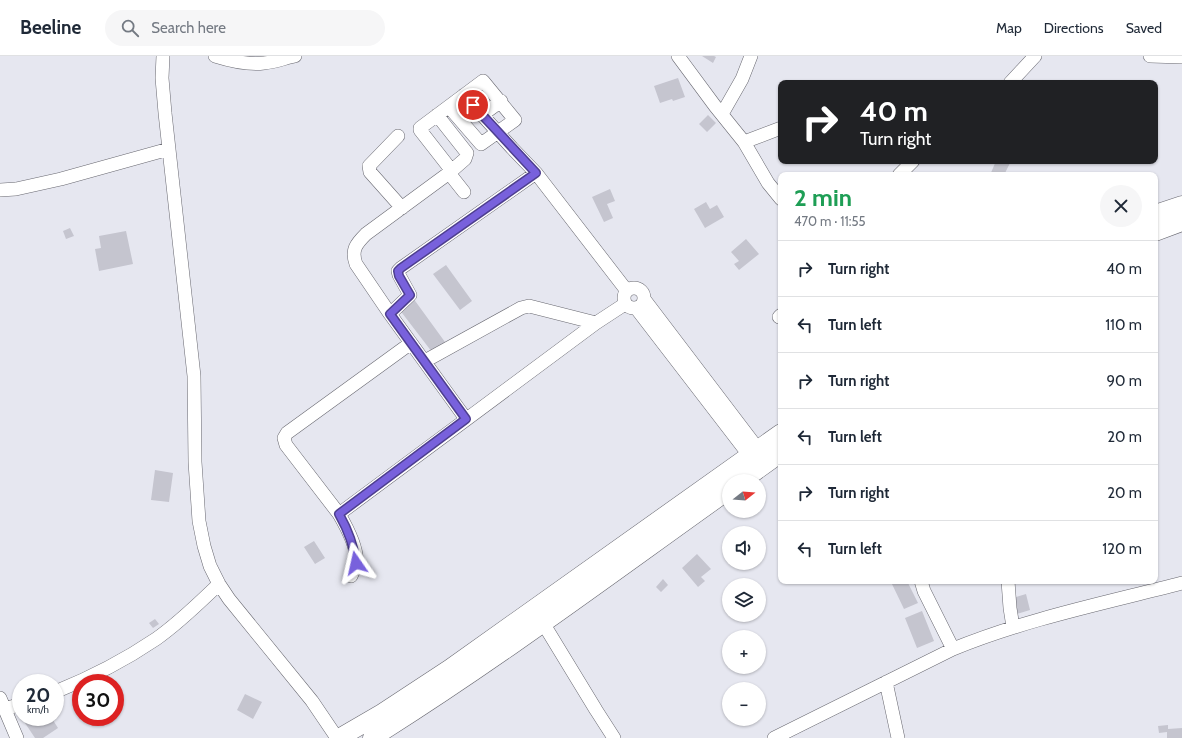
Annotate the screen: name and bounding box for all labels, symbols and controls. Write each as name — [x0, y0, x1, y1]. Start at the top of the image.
search box — [105, 10, 385, 46]
text: Beeline — [20, 16, 81, 39]
icon: search — [119, 17, 141, 39]
text: Search here — [151, 19, 226, 37]
text: Map — [996, 19, 1022, 37]
text: Directions — [1044, 19, 1104, 37]
text: Saved — [1126, 19, 1162, 37]
pin — [456, 88, 490, 122]
icon: arrive — [462, 94, 484, 116]
text: 40 m — [860, 94, 928, 128]
icon: right — [794, 96, 846, 148]
text: Turn right — [860, 128, 931, 150]
text: 2 min — [794, 183, 852, 212]
button: close — [1100, 185, 1142, 227]
text: 470 m · 11:55 — [794, 213, 866, 229]
icon: right — [794, 258, 816, 280]
text: Turn right — [828, 260, 889, 278]
text: 40 m — [1106, 260, 1142, 278]
icon: left — [794, 314, 816, 336]
text: Turn left — [828, 316, 882, 334]
text: 110 m — [1105, 316, 1142, 334]
icon: right — [794, 370, 816, 392]
text: Turn right — [828, 372, 889, 390]
text: 90 m — [1106, 372, 1142, 390]
icon: left — [794, 426, 816, 448]
text: Turn left — [828, 428, 882, 446]
text: 20 m — [1107, 428, 1142, 446]
north arrow — [722, 474, 766, 518]
map controls — [722, 474, 766, 726]
icon: right — [794, 482, 816, 504]
text: Turn right — [828, 484, 889, 502]
text: 20 m — [1107, 484, 1142, 502]
button: sound — [722, 526, 766, 570]
icon: left — [794, 538, 816, 560]
text: Turn left — [828, 540, 882, 558]
text: 120 m — [1102, 540, 1142, 558]
position arrow — [335, 542, 377, 584]
button: layers — [722, 578, 766, 622]
button: + — [722, 630, 766, 674]
speed limit sign: 30 — [72, 674, 124, 726]
button: − — [722, 682, 766, 726]
text: 20 — [26, 683, 50, 707]
text: km/h — [27, 703, 49, 716]

